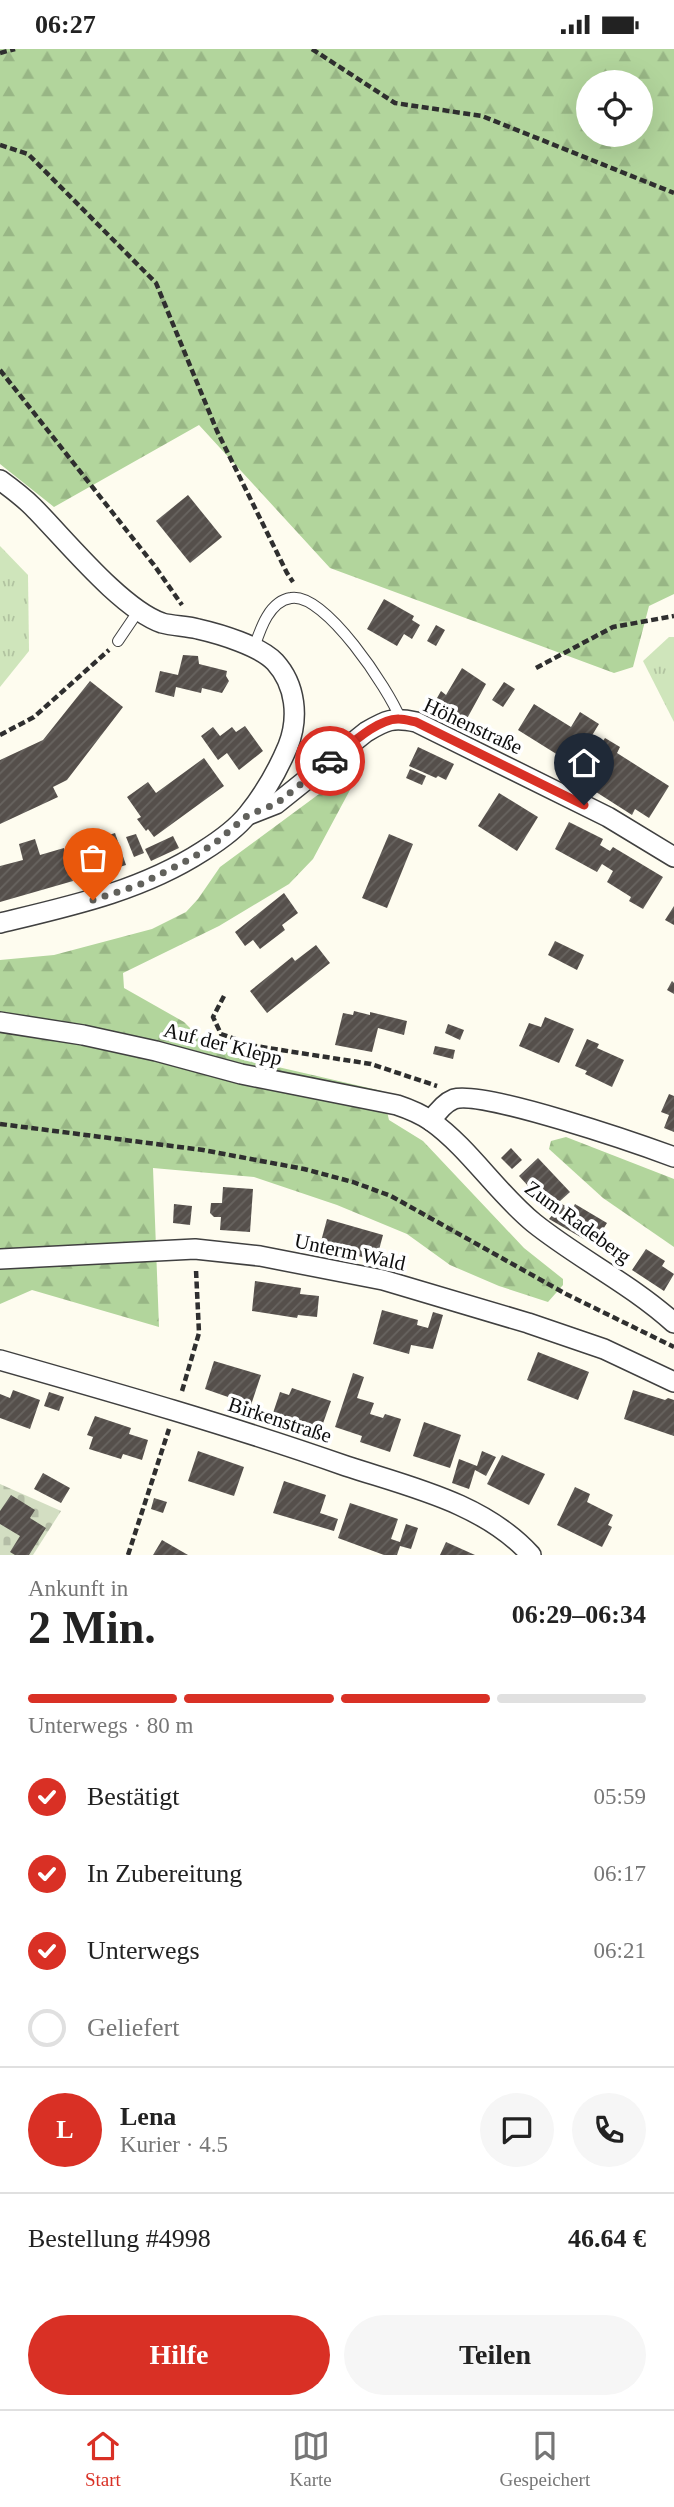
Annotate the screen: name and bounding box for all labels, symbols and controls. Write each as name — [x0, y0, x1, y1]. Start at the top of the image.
text: 06:27 — [35, 10, 96, 39]
map controls — [576, 70, 653, 147]
button: locate — [576, 70, 653, 147]
street label: Höhenstraße — [420, 693, 526, 759]
courier — [295, 726, 365, 796]
pin — [554, 733, 614, 805]
icon: car — [311, 742, 349, 780]
icon: home — [565, 744, 603, 782]
pin — [63, 828, 123, 900]
icon: bag — [74, 839, 112, 877]
street label: Auf der Klepp — [161, 1018, 285, 1070]
street label: Zum Radeberg — [520, 1176, 636, 1269]
street label: Unterm Wald — [292, 1229, 408, 1276]
street label: Birkenstraße — [225, 1392, 335, 1448]
text: Ankunft in — [28, 1576, 128, 1601]
text: 06:29–06:34 — [512, 1600, 646, 1629]
text: 2 Min. — [28, 1602, 156, 1653]
text: Unterwegs · 80 m — [28, 1713, 193, 1738]
icon: check — [28, 1778, 66, 1816]
text: Bestätigt — [87, 1782, 179, 1811]
text: 05:59 — [594, 1784, 646, 1809]
icon: check — [28, 1855, 66, 1893]
text: In Zubereitung — [87, 1859, 242, 1888]
text: 06:17 — [594, 1861, 646, 1886]
icon: check — [28, 1932, 66, 1970]
text: Unterwegs — [87, 1936, 200, 1965]
text: 06:21 — [594, 1938, 646, 1963]
text: Geliefert — [87, 2013, 179, 2042]
button: chat — [480, 2093, 554, 2167]
button: phone — [572, 2093, 646, 2167]
text: Lena — [120, 2102, 176, 2131]
text: L — [56, 2115, 74, 2144]
text: Kurier · 4.5 — [120, 2132, 228, 2157]
text: Bestellung #4998 — [28, 2224, 211, 2253]
text: 46.64 € — [568, 2224, 646, 2253]
button: Hilfe — [28, 2315, 330, 2395]
button: Teilen — [344, 2315, 646, 2395]
tab: Start — [84, 2427, 122, 2491]
tab: Karte — [290, 2427, 332, 2491]
tab: Gespeichert — [499, 2427, 590, 2491]

